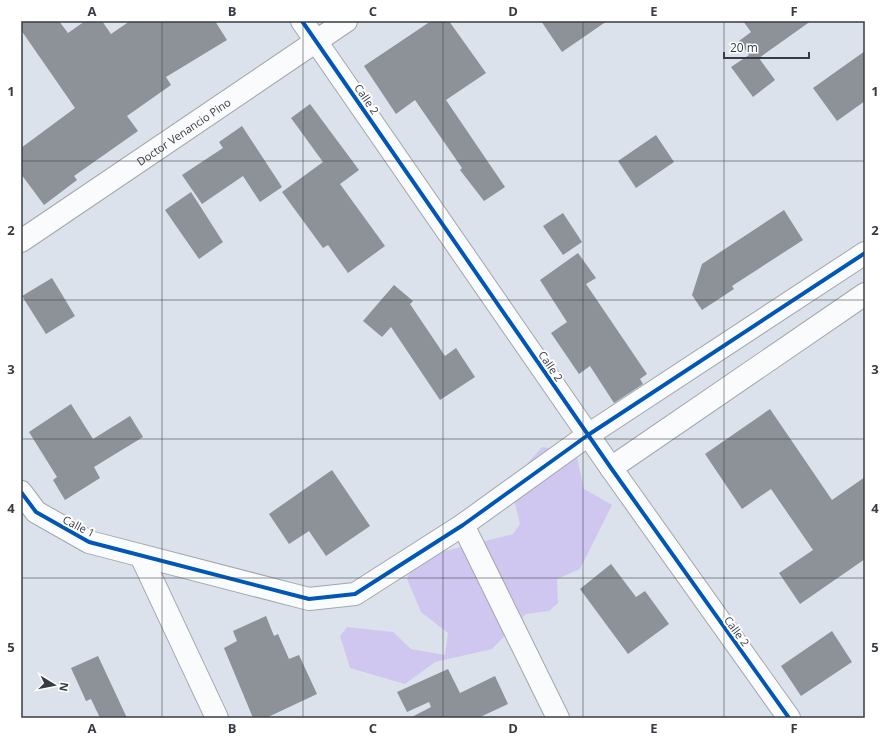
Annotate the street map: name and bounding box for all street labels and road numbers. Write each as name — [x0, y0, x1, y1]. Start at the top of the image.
street label: Calle 2 — [351, 81, 383, 117]
street label: Doctor Venancio Pino — [133, 94, 234, 168]
street label: Calle 2 — [535, 348, 567, 384]
street label: Calle 1 — [60, 512, 98, 540]
street label: Calle 2 — [721, 613, 753, 649]

